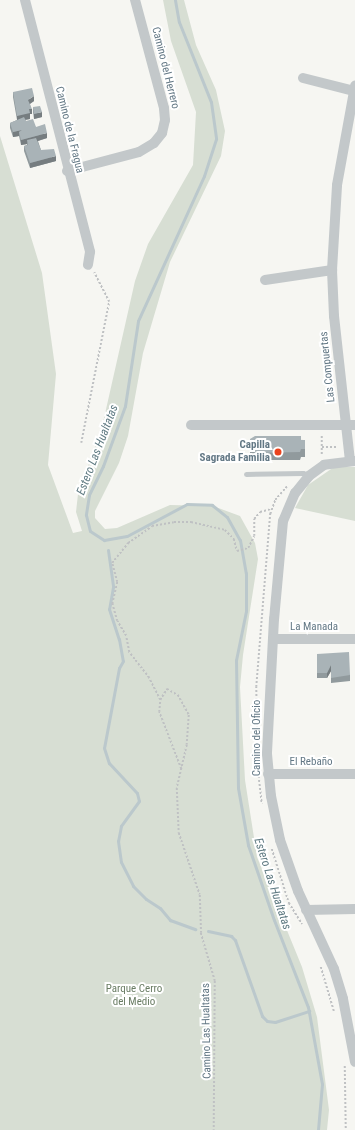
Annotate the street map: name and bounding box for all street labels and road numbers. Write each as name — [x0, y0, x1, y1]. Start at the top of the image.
street label: Camino del Herrero — [148, 26, 182, 110]
street label: Camino de la Fragua — [52, 85, 86, 175]
street label: Las Compuertas — [318, 331, 338, 403]
street label: La Manada — [290, 620, 338, 634]
street label: Camino del Oficio — [250, 700, 264, 776]
street label: El Rebaño — [289, 755, 333, 769]
street label: Camino Las Hualtatas — [200, 983, 214, 1079]

